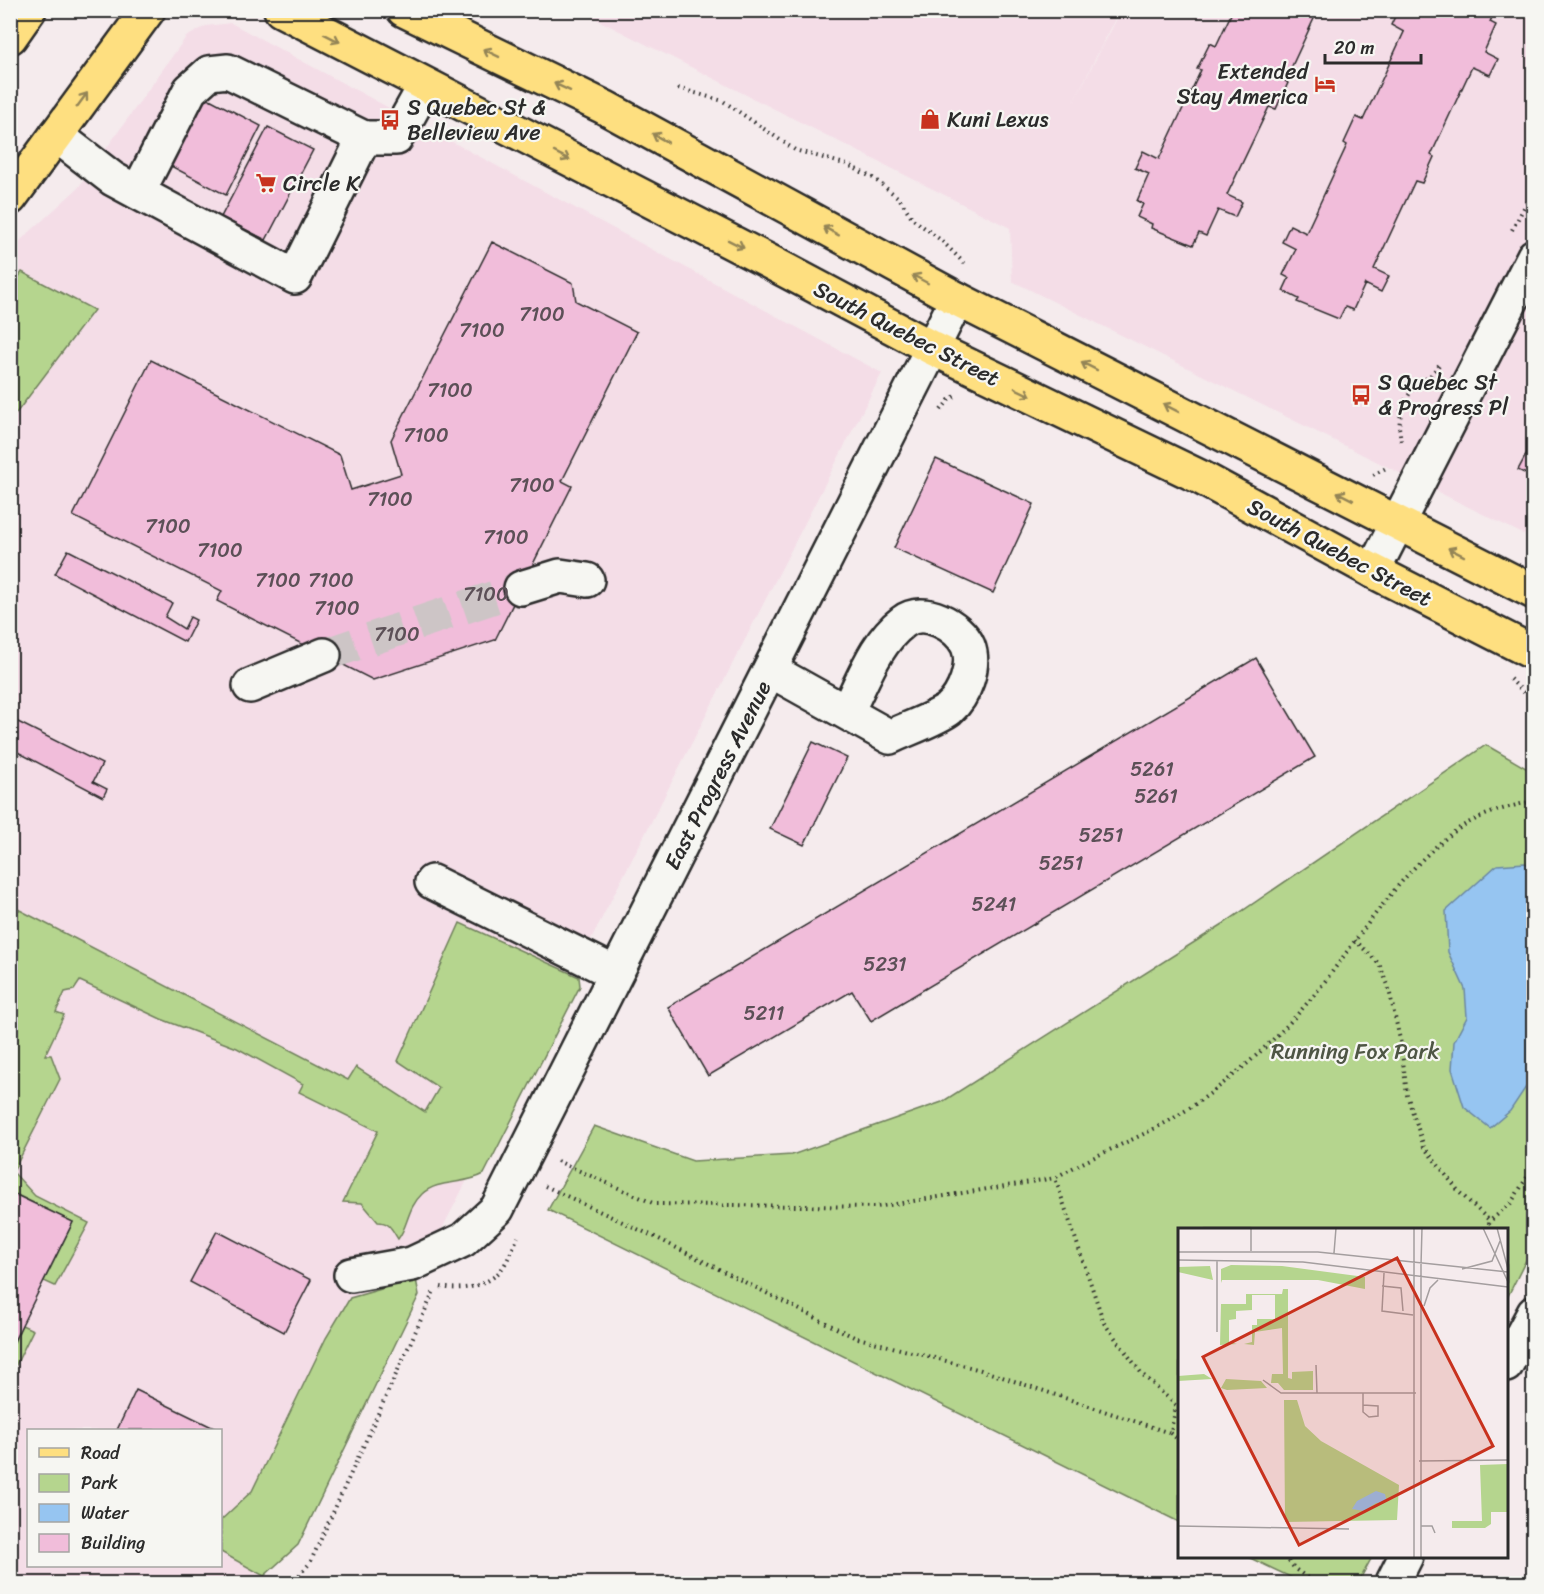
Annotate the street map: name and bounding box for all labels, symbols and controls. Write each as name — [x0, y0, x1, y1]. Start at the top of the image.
scale bar — [1325, 27, 1421, 65]
text: 20 m — [1334, 32, 1374, 64]
one-way arrow — [323, 33, 341, 44]
one-way arrow — [483, 47, 501, 59]
place label: Extended Stay America — [1177, 52, 1309, 116]
hotel icon: Extended Stay America — [1313, 72, 1337, 96]
one-way arrow — [553, 81, 571, 93]
place label: S Quebec St & Belleview Ave — [407, 88, 546, 152]
one-way arrow — [76, 93, 88, 109]
place label: Kuni Lexus — [947, 100, 1049, 139]
shop icon: Kuni Lexus — [918, 107, 942, 131]
bus stop icon: S Quebec St & Belleview Ave — [378, 108, 402, 132]
one-way arrow — [651, 132, 669, 143]
one-way arrow — [553, 150, 570, 162]
place label: Circle K — [283, 164, 361, 203]
supermarket icon: Circle K — [254, 171, 278, 195]
one-way arrow — [823, 225, 840, 237]
one-way arrow — [726, 239, 744, 251]
street label: South Quebec Street — [807, 270, 1007, 397]
one-way arrow — [911, 273, 929, 284]
house number: 7100 — [519, 297, 565, 332]
house number: 7100 — [459, 313, 505, 348]
one-way arrow — [1081, 360, 1098, 372]
place label: S Quebec St & Progress Pl — [1378, 363, 1509, 427]
house number: 7100 — [427, 373, 473, 408]
bus stop icon: S Quebec St & Progress Pl — [1349, 383, 1373, 407]
one-way arrow — [1013, 386, 1031, 398]
one-way arrow — [1162, 401, 1180, 413]
house number: 7100 — [403, 418, 449, 453]
house number: 7100 — [509, 468, 555, 503]
house number: 7100 — [367, 482, 413, 517]
street label: South Quebec Street — [1240, 487, 1440, 618]
one-way arrow — [1337, 490, 1354, 502]
house number: 7100 — [145, 509, 191, 544]
house number: 7100 — [483, 520, 529, 555]
house number: 7100 — [197, 533, 243, 568]
one-way arrow — [1447, 546, 1465, 557]
house number: 7100 — [255, 563, 301, 598]
house number: 7100 — [308, 563, 354, 598]
house number: 7100 — [463, 577, 509, 612]
house number: 7100 — [314, 591, 360, 626]
house number: 7100 — [374, 617, 420, 652]
street label: East Progress Avenue — [653, 673, 782, 877]
house number: 5261 — [1130, 752, 1174, 787]
house number: 5261 — [1134, 779, 1178, 814]
house number: 5251 — [1079, 818, 1123, 853]
house number: 5251 — [1039, 846, 1083, 881]
house number: 5241 — [972, 887, 1016, 922]
house number: 5231 — [863, 947, 907, 982]
house number: 5211 — [744, 996, 784, 1031]
park label: Running Fox Park — [1271, 1032, 1439, 1071]
inset map — [1178, 1228, 1508, 1558]
legend — [27, 1429, 222, 1567]
text: Road — [81, 1437, 121, 1469]
text: Park — [81, 1467, 118, 1499]
text: Water — [81, 1497, 130, 1529]
text: Building — [81, 1527, 145, 1559]

